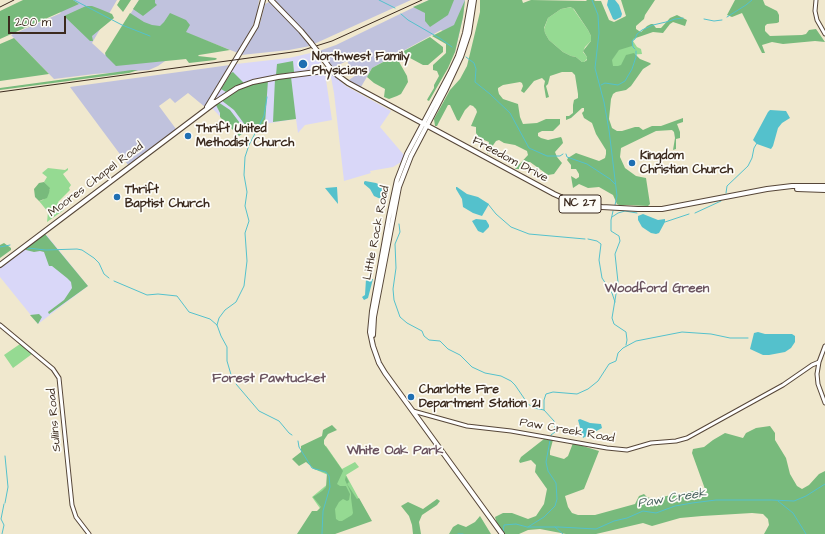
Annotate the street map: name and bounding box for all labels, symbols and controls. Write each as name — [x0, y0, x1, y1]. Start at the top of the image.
scale bar — [10, 8, 68, 34]
text: 200 m — [15, 14, 51, 31]
place label: Northwest Family Physicians — [312, 50, 410, 78]
marker: Northwest Family Physicians — [297, 58, 309, 70]
place label: Thrift United Methodist Church — [196, 122, 294, 150]
marker: Thrift United Methodist Church — [183, 131, 193, 141]
street label: Freedom Drive — [470, 134, 550, 186]
street label: Moores Chapel Road — [46, 140, 146, 220]
place label: Kingdom Christian Church — [640, 149, 733, 177]
marker: Kingdom Christian Church — [627, 158, 637, 168]
place label: Thrift Baptist Church — [125, 183, 209, 211]
street label: Little Rock Road — [361, 185, 393, 281]
marker: Thrift Baptist Church — [112, 192, 122, 202]
road number: NC 27 — [559, 195, 601, 213]
district label: Woodford Green — [605, 281, 709, 297]
district label: Forest Pawtucket — [212, 371, 326, 387]
place label: Charlotte Fire Department Station 21 — [419, 383, 540, 411]
street label: Sullins Road — [45, 388, 65, 452]
marker: Charlotte Fire Department Station 21 — [406, 392, 416, 402]
street label: Paw Creek Road — [518, 416, 616, 446]
district label: White Oak Park — [347, 443, 443, 459]
water label: Paw Creek — [637, 486, 707, 512]

